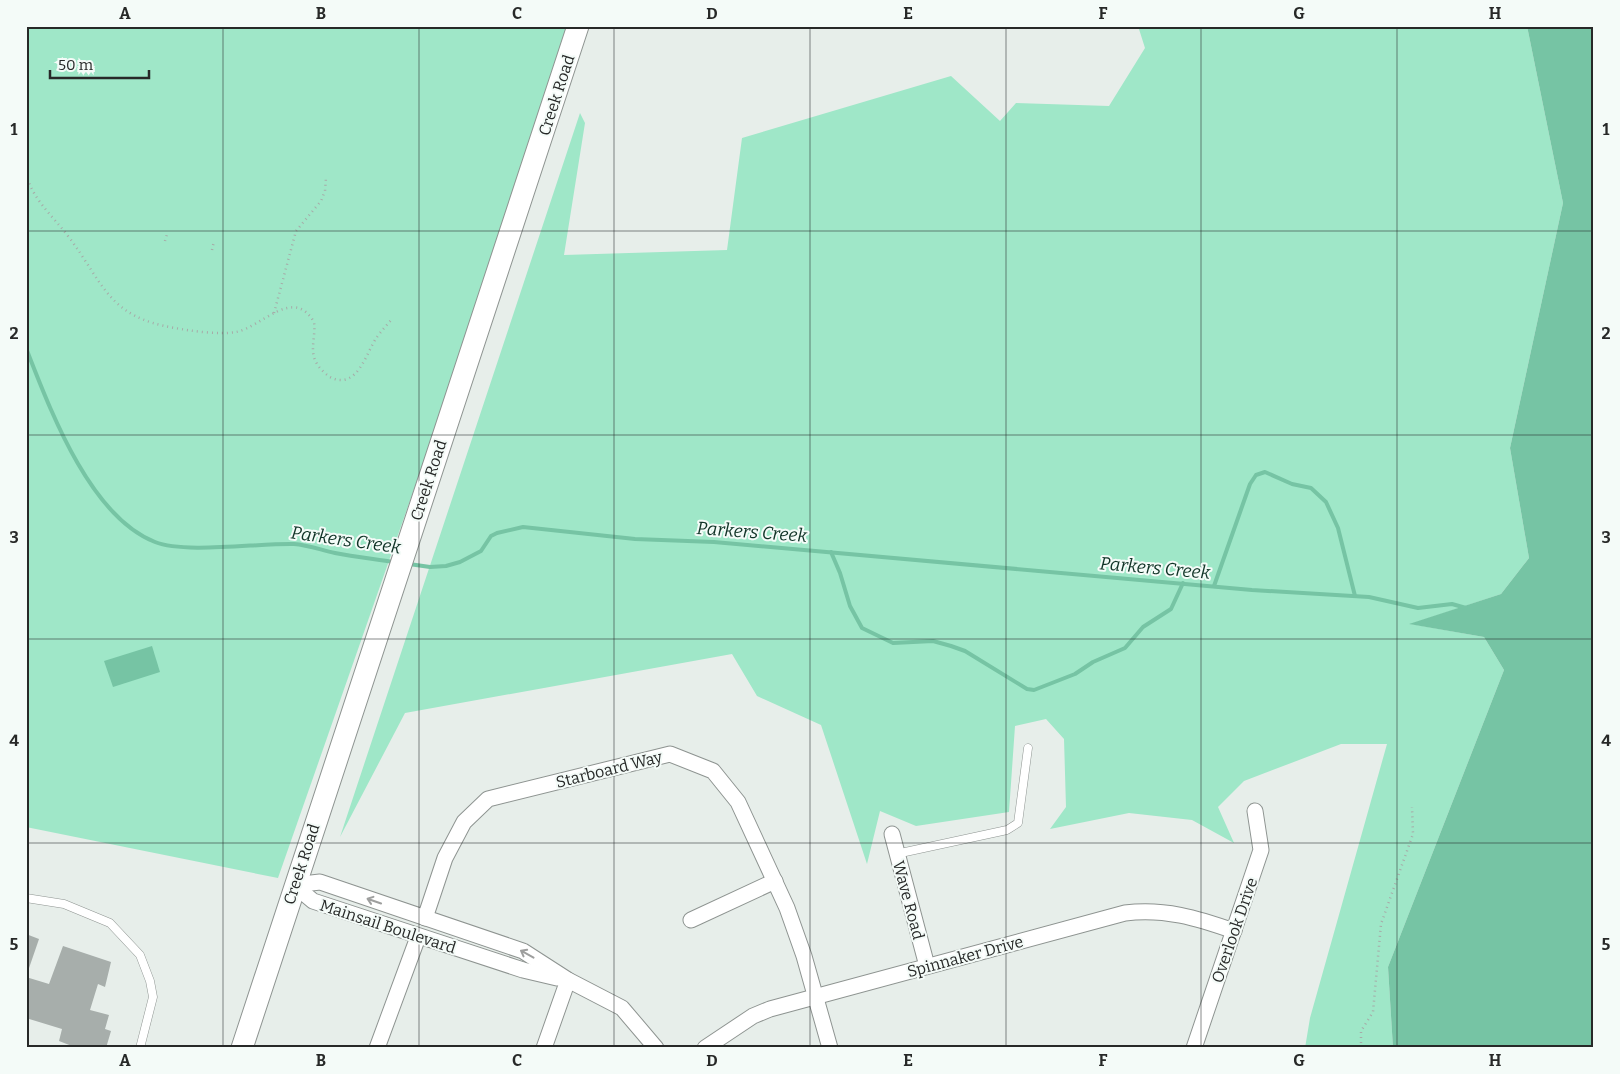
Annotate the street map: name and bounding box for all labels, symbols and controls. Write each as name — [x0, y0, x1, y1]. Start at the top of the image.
text: A — [119, 4, 131, 23]
text: B — [316, 4, 326, 23]
text: C — [512, 4, 522, 23]
text: D — [706, 4, 718, 23]
text: E — [903, 4, 913, 23]
text: F — [1099, 4, 1108, 23]
text: G — [1293, 4, 1305, 23]
text: H — [1489, 4, 1502, 23]
scale bar — [50, 48, 149, 80]
street label: Creek Road — [534, 52, 579, 138]
text: 50 m — [58, 56, 94, 74]
text: 1 — [11, 120, 18, 139]
text: 1 — [1603, 120, 1610, 139]
text: 2 — [9, 324, 19, 343]
text: 2 — [1601, 324, 1611, 343]
street label: Creek Road — [406, 437, 451, 523]
water label: Parkers Creek — [696, 517, 808, 547]
water label: Parkers Creek — [290, 521, 403, 559]
text: 3 — [9, 528, 19, 547]
text: 3 — [1601, 528, 1611, 547]
water label: Parkers Creek — [1099, 552, 1211, 584]
text: 4 — [9, 731, 19, 750]
text: 4 — [1601, 731, 1611, 750]
street label: Starboard Way — [554, 747, 665, 792]
street label: Creek Road — [279, 821, 324, 907]
street label: Wave Road — [889, 859, 928, 942]
street label: Overlook Drive — [1208, 875, 1261, 985]
one-way arrow — [366, 895, 382, 905]
street label: Mainsail Boulevard — [317, 896, 459, 958]
street label: Spinnaker Drive — [905, 932, 1025, 981]
text: 5 — [10, 935, 19, 954]
text: 5 — [1602, 935, 1611, 954]
one-way arrow — [520, 949, 535, 959]
text: A — [119, 1051, 131, 1070]
text: B — [316, 1051, 326, 1070]
text: C — [512, 1051, 522, 1070]
text: D — [706, 1051, 718, 1070]
text: E — [903, 1051, 913, 1070]
text: F — [1099, 1051, 1108, 1070]
text: G — [1293, 1051, 1305, 1070]
text: H — [1489, 1051, 1502, 1070]

